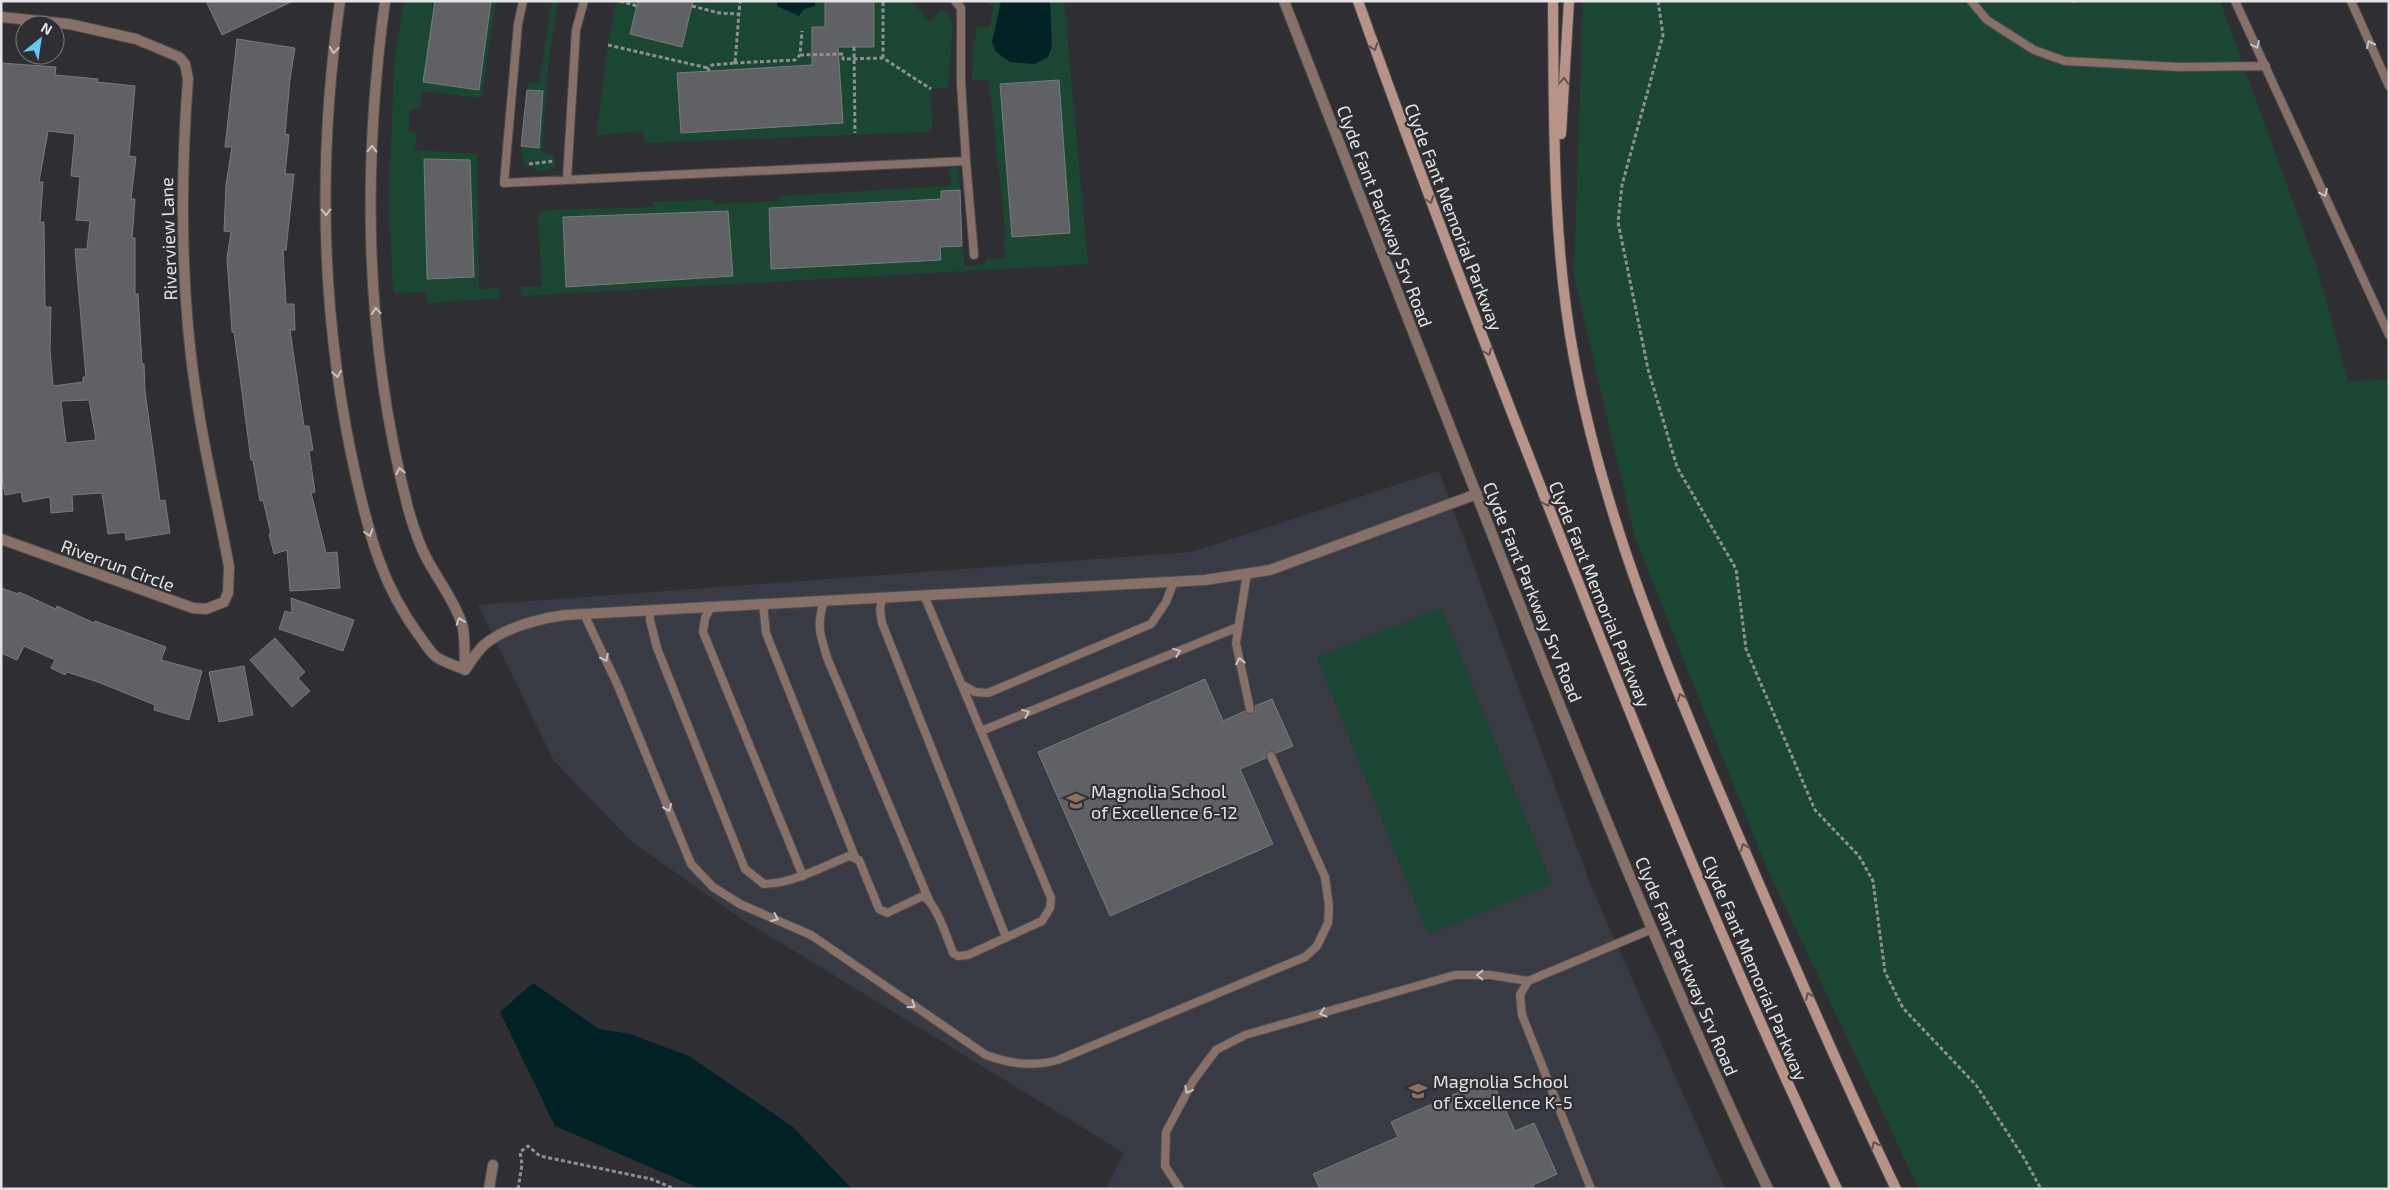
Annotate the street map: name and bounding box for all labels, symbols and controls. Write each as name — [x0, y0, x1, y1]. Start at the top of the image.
north arrow — [15, 15, 65, 65]
text: N — [38, 18, 55, 38]
one-way arrow — [2250, 40, 2260, 49]
one-way arrow — [2366, 40, 2376, 49]
one-way arrow — [1368, 42, 1378, 51]
one-way arrow — [329, 46, 340, 54]
one-way arrow — [1558, 77, 1569, 85]
street label: Clyde Fant Memorial Parkway — [1400, 100, 1508, 334]
street label: Clyde Fant Parkway Srv Road — [1332, 102, 1438, 330]
one-way arrow — [366, 144, 377, 152]
street label: Riverview Lane — [155, 177, 181, 301]
one-way arrow — [2318, 188, 2328, 197]
one-way arrow — [1423, 195, 1434, 204]
one-way arrow — [321, 208, 331, 216]
one-way arrow — [371, 307, 382, 315]
one-way arrow — [1482, 347, 1492, 355]
one-way arrow — [332, 369, 342, 378]
one-way arrow — [396, 467, 406, 476]
street label: Clyde Fant Memorial Parkway — [1544, 478, 1656, 711]
street label: Clyde Fant Parkway Srv Road — [1479, 479, 1587, 705]
one-way arrow — [1541, 498, 1551, 507]
one-way arrow — [364, 528, 374, 536]
street label: Riverrun Circle — [58, 534, 178, 596]
one-way arrow — [455, 618, 465, 626]
one-way arrow — [1172, 648, 1181, 658]
one-way arrow — [599, 653, 609, 662]
one-way arrow — [1235, 657, 1246, 665]
one-way arrow — [1677, 693, 1687, 702]
one-way arrow — [1021, 709, 1030, 719]
place label: Magnolia School of Excellence 6-12 — [1091, 780, 1238, 823]
school or university icon: Magnolia School of Excellence 6-12 — [1065, 790, 1087, 812]
one-way arrow — [662, 803, 672, 812]
one-way arrow — [1739, 843, 1750, 852]
street label: Clyde Fant Memorial Parkway — [1698, 852, 1813, 1084]
street label: Clyde Fant Parkway Srv Road — [1631, 853, 1743, 1079]
one-way arrow — [770, 912, 779, 922]
one-way arrow — [1475, 970, 1483, 980]
one-way arrow — [1804, 992, 1815, 1001]
one-way arrow — [907, 999, 916, 1008]
one-way arrow — [1318, 1007, 1327, 1018]
place label: Magnolia School of Excellence K-5 — [1433, 1070, 1573, 1113]
school or university icon: Magnolia School of Excellence K-5 — [1407, 1080, 1429, 1102]
one-way arrow — [1184, 1085, 1194, 1094]
one-way arrow — [1871, 1141, 1881, 1150]

